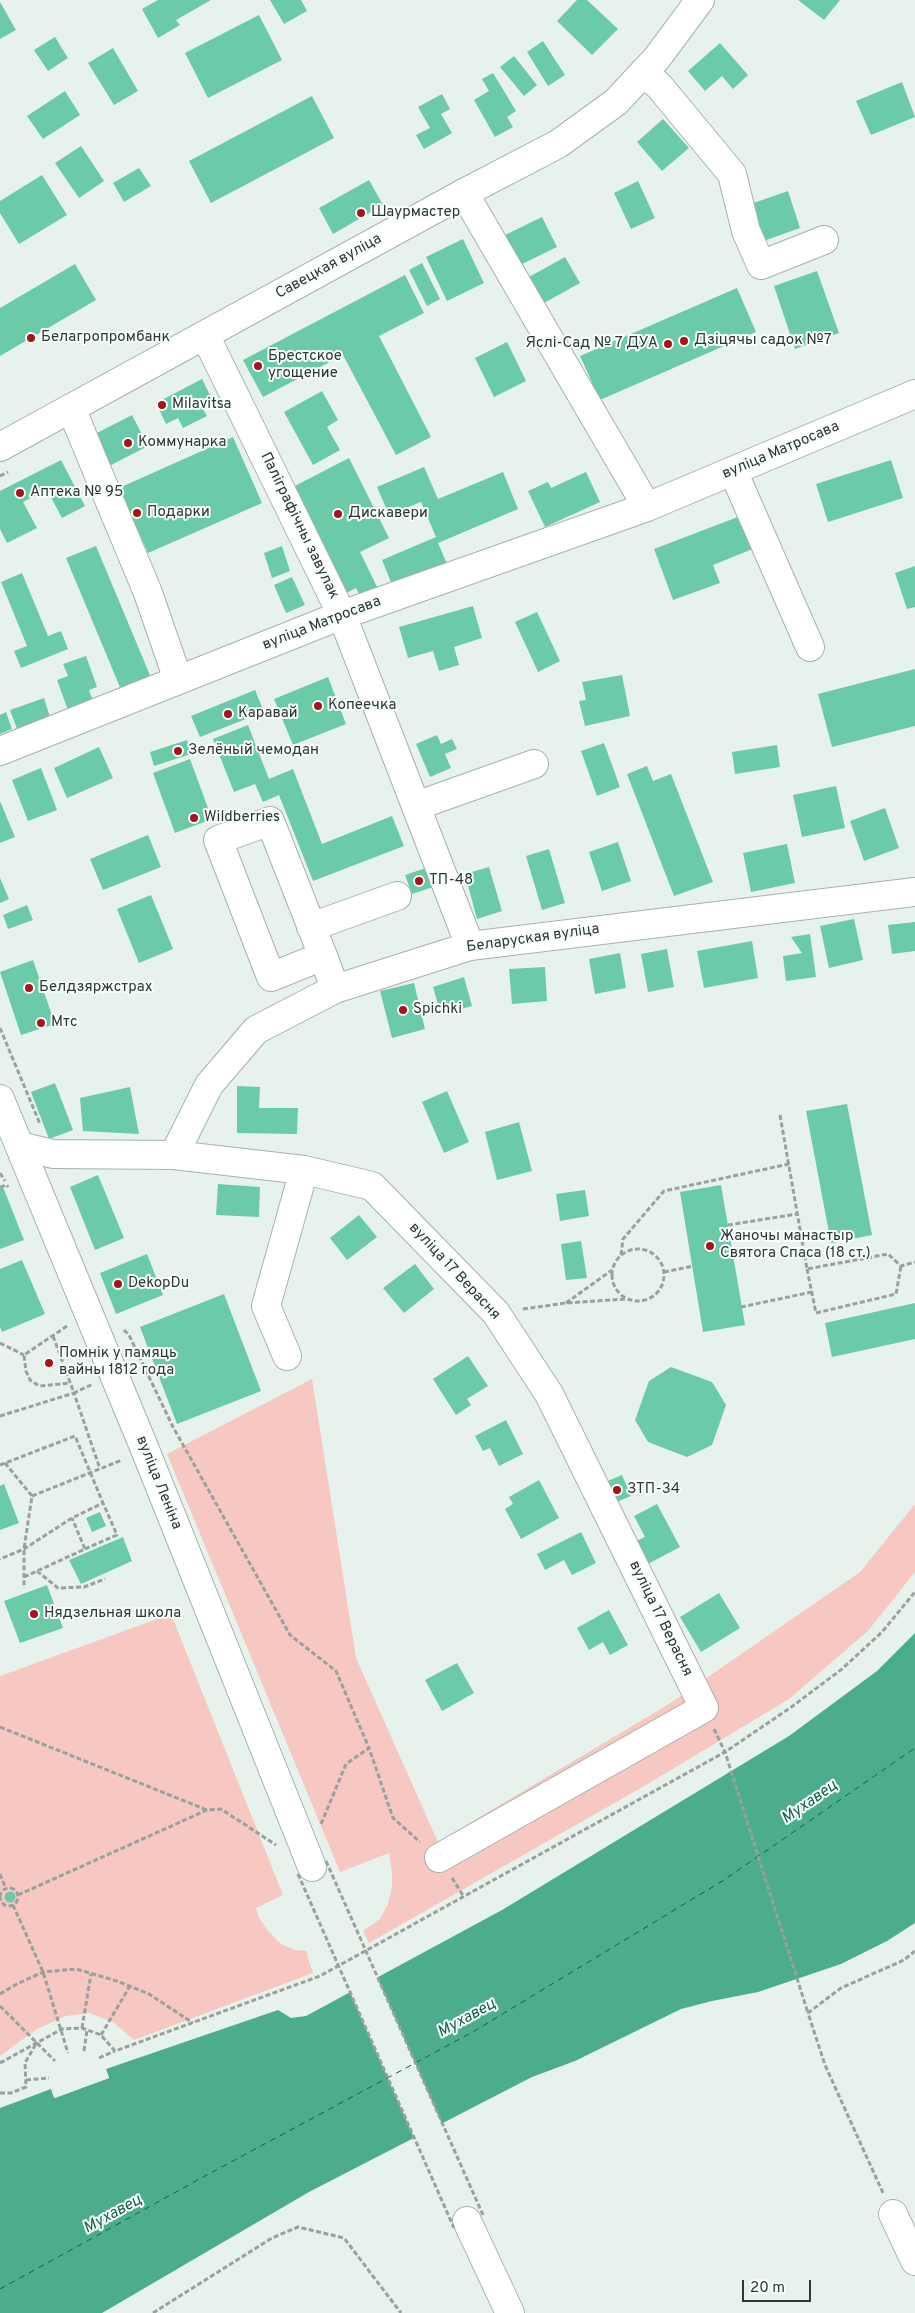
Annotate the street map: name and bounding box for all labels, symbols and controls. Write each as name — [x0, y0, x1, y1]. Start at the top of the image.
place label: Шаурмастер — [371, 204, 460, 222]
marker: Шаурмастер — [355, 207, 367, 219]
street label: Савецкая вуліца — [273, 230, 385, 304]
place label: Белагропромбанк — [41, 329, 170, 347]
marker: Белагропромбанк — [25, 332, 37, 344]
place label: Дзіцячы садок №7 — [694, 332, 832, 350]
place label: Яслі-Сад № 7 ДУА — [525, 335, 658, 353]
marker: Дзіцячы садок №7 — [678, 335, 690, 347]
marker: Яслі-Сад № 7 ДУА — [662, 338, 674, 350]
place label: Брестское угощение — [268, 348, 342, 383]
marker: Брестское угощение — [252, 360, 264, 372]
place label: Milavitsa — [172, 396, 231, 414]
marker: Milavitsa — [156, 399, 168, 411]
street label: вуліца Матросава — [720, 418, 842, 484]
place label: Коммунарка — [138, 434, 226, 452]
marker: Коммунарка — [122, 437, 134, 449]
street label: Паліграфічны завулак — [256, 450, 342, 602]
place label: Аптека № 95 — [30, 484, 123, 502]
marker: Аптека № 95 — [14, 487, 26, 499]
place label: Подарки — [147, 504, 210, 522]
place label: Дискавери — [348, 505, 428, 523]
marker: Подарки — [131, 507, 143, 519]
marker: Дискавери — [332, 508, 344, 520]
street label: вуліца Матросава — [260, 593, 384, 655]
place label: Копеечка — [328, 697, 396, 715]
marker: Копеечка — [312, 700, 324, 712]
place label: Каравай — [238, 705, 298, 723]
marker: Каравай — [222, 708, 234, 720]
place label: Зелёный чемодан — [188, 742, 319, 760]
marker: Зелёный чемодан — [172, 745, 184, 757]
place label: Wildberries — [204, 809, 280, 827]
marker: Wildberries — [188, 812, 200, 824]
place label: ТП-48 — [429, 872, 473, 890]
marker: ТП-48 — [413, 875, 425, 887]
street label: Беларуская вуліца — [465, 921, 601, 957]
place label: Белдзяржстрах — [39, 979, 153, 997]
marker: Белдзяржстрах — [23, 982, 35, 994]
place label: Spichki — [413, 1001, 462, 1019]
marker: Spichki — [397, 1004, 409, 1016]
place label: Мтс — [51, 1014, 77, 1032]
marker: Мтс — [35, 1017, 47, 1029]
street label: вуліца 17 Верасня — [404, 1220, 504, 1324]
place label: Жаночы манастыр Святога Спаса (18 ст.) — [720, 1228, 871, 1263]
marker: Жаночы манастыр Святога Спаса (18 ст.) — [704, 1240, 716, 1252]
place label: DekopDu — [128, 1275, 189, 1293]
marker: DekopDu — [112, 1278, 124, 1290]
place label: Помнік у памяць вайны 1812 года — [59, 1345, 177, 1380]
marker: Помнік у памяць вайны 1812 года — [43, 1357, 55, 1369]
street label: вуліца Леніна — [131, 1434, 185, 1532]
place label: ЗТП-34 — [627, 1481, 680, 1499]
marker: ЗТП-34 — [611, 1484, 623, 1496]
street label: вуліца 17 Верасня — [624, 1558, 696, 1680]
place label: Нядзельная школа — [44, 1605, 181, 1623]
marker: Нядзельная школа — [28, 1608, 40, 1620]
water label: Мухавец — [778, 1777, 842, 1829]
water label: Мухавец — [434, 1995, 500, 2043]
water label: Мухавец — [80, 2191, 146, 2239]
scale bar — [745, 2270, 814, 2302]
text: 20 m — [750, 2279, 785, 2298]

